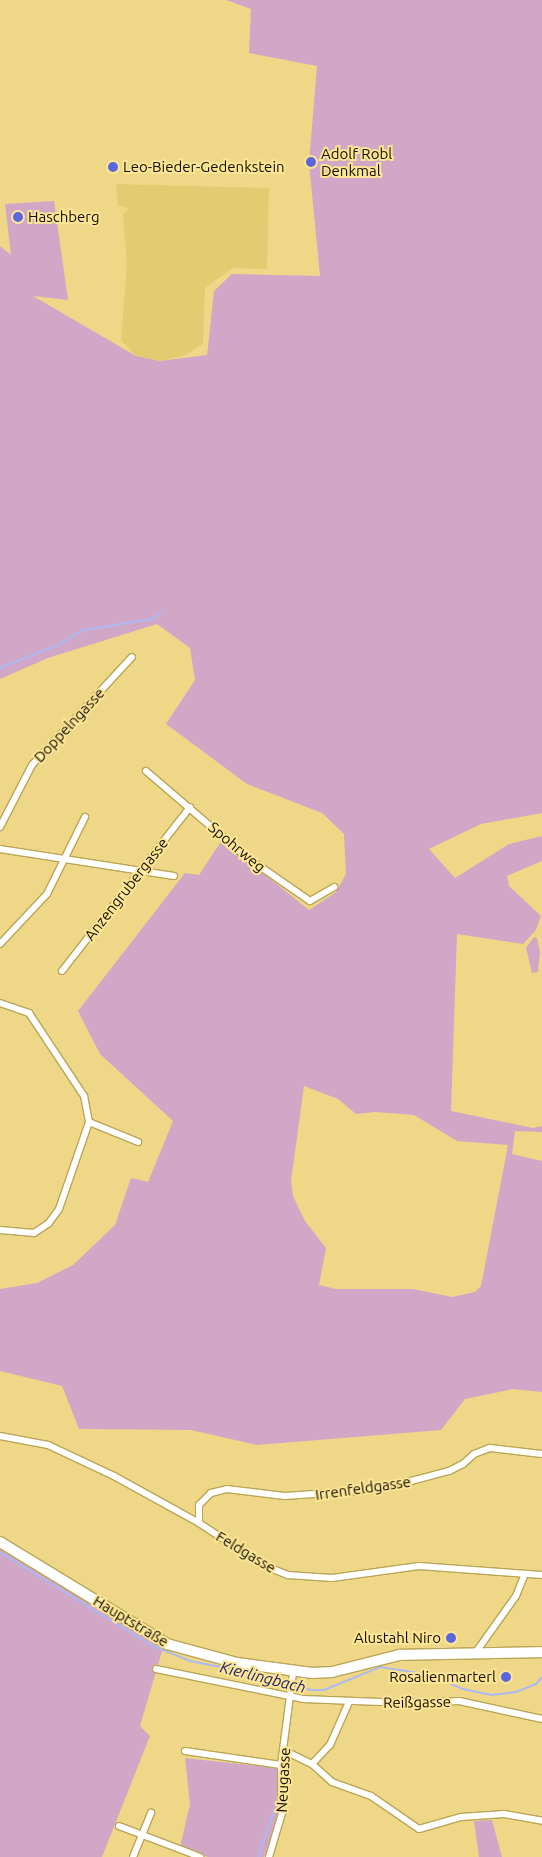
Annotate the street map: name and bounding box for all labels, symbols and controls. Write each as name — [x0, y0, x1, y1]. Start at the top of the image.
place label: Adolf Robl Denkmal — [321, 144, 392, 179]
marker: Adolf Robl Denkmal — [305, 156, 317, 168]
place label: Leo-Bieder-Gedenkstein — [123, 158, 285, 176]
marker: Leo-Bieder-Gedenkstein — [107, 161, 119, 173]
place label: Haschberg — [28, 208, 100, 226]
marker: Haschberg — [12, 211, 24, 223]
street label: Doppelngasse — [30, 684, 108, 766]
street label: Spohrweg — [205, 818, 269, 876]
street label: Anzengrubergasse — [80, 834, 172, 944]
street label: Irrenfeldgasse — [314, 1472, 412, 1504]
street label: Feldgasse — [213, 1527, 279, 1577]
street label: Hauptstraße — [90, 1592, 172, 1650]
place label: Alustahl Niro — [354, 1629, 441, 1647]
marker: Alustahl Niro — [445, 1632, 457, 1644]
water label: Kierlingbach — [218, 1657, 308, 1697]
place label: Rosalienmarterl — [389, 1668, 496, 1686]
marker: Rosalienmarterl — [500, 1671, 512, 1683]
street label: Reißgasse — [383, 1692, 451, 1712]
street label: Neugasse — [272, 1747, 294, 1813]

